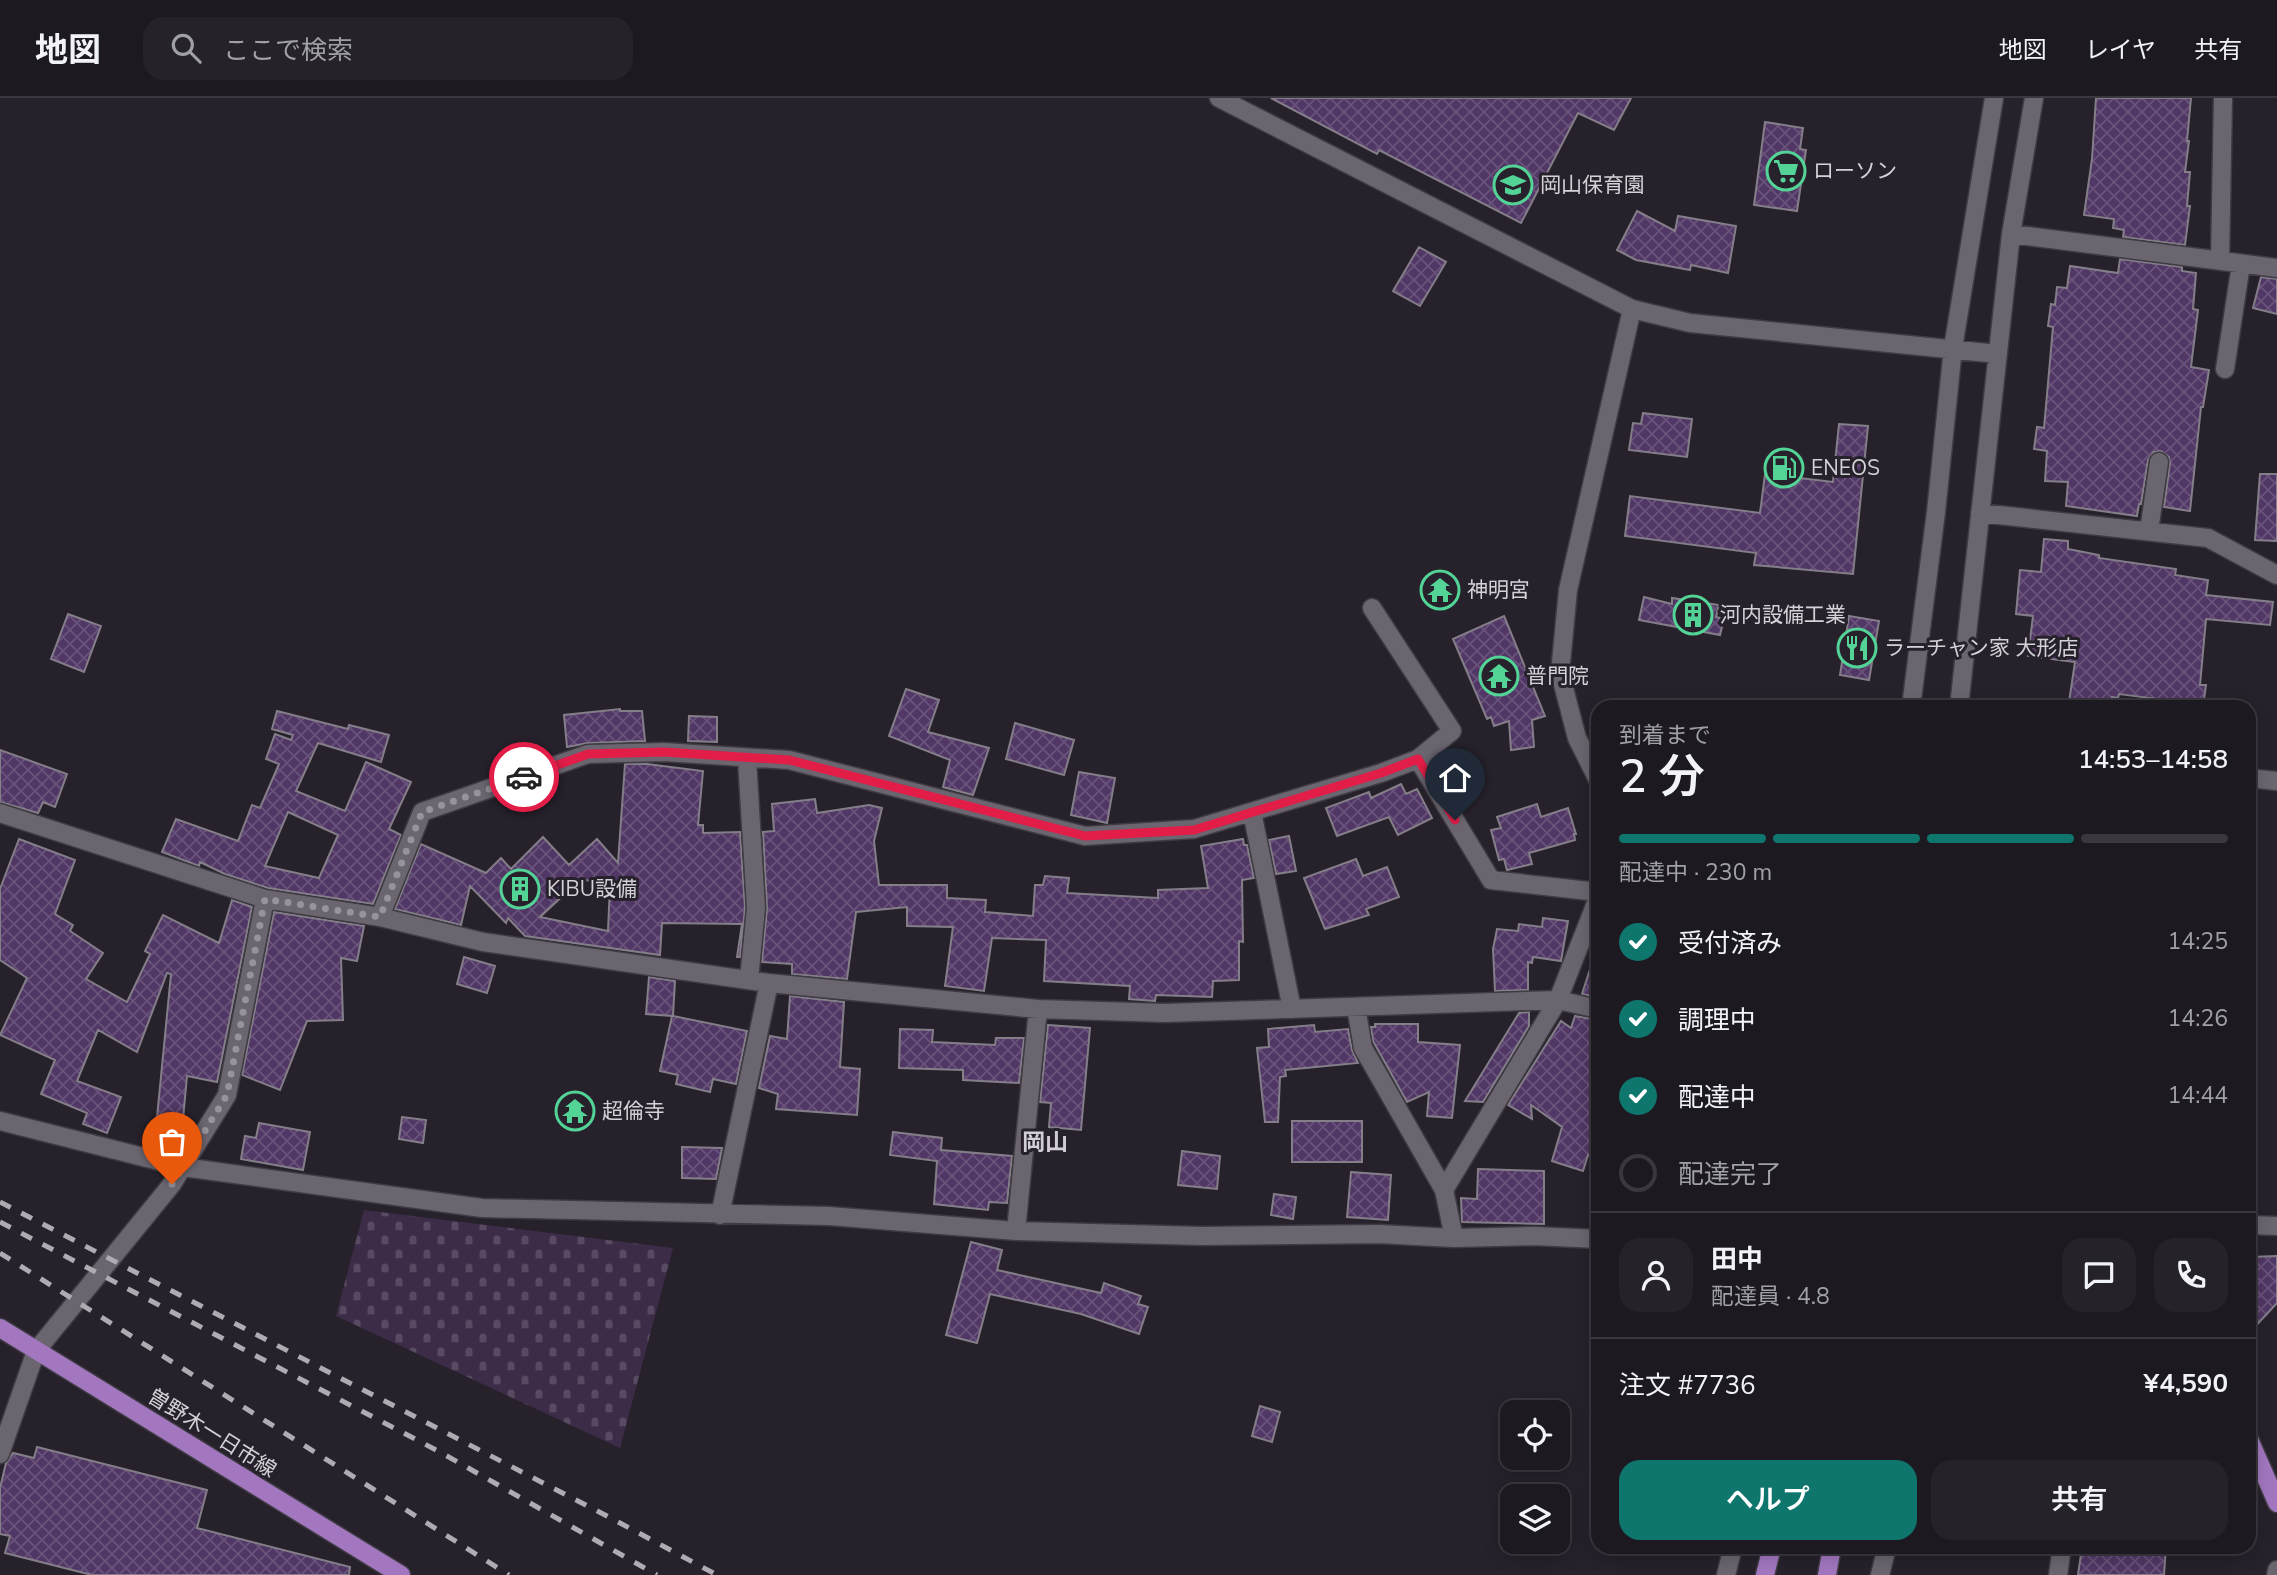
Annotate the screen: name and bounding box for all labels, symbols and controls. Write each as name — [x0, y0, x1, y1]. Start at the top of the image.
search box — [143, 17, 633, 80]
text: 地図 — [35, 28, 101, 73]
icon: search — [167, 29, 205, 67]
text: ここで検索 — [223, 33, 353, 68]
text: 地図 — [1999, 34, 2047, 66]
text: レイヤ — [2085, 34, 2156, 66]
text: 共有 — [2194, 34, 2242, 66]
supermarket icon: ローソン — [1765, 150, 1807, 192]
place label: ローソン — [1813, 157, 1897, 185]
school or university icon: 岡山保育園 — [1492, 164, 1534, 206]
place label: 岡山保育園 — [1540, 171, 1645, 199]
fuel station icon: ENEOS — [1763, 447, 1805, 489]
place label: ENEOS — [1811, 454, 1880, 482]
temple icon: 神明宮 — [1419, 569, 1461, 611]
place label: 神明宮 — [1467, 576, 1530, 604]
building icon: 河内設備工業 — [1672, 594, 1714, 636]
place label: 河内設備工業 — [1720, 601, 1846, 629]
restaurant icon: ラーチャン家 大形店 — [1836, 627, 1878, 669]
place label: ラーチャン家 大形店 — [1884, 634, 2078, 662]
temple icon: 普門院 — [1478, 655, 1520, 697]
place label: 普門院 — [1526, 662, 1589, 690]
text: 到着まで — [1619, 720, 1711, 751]
courier — [489, 742, 559, 812]
text: 14:53–14:58 — [2078, 742, 2228, 777]
text: 2 分 — [1619, 745, 1705, 808]
pin — [1425, 748, 1485, 820]
icon: car — [505, 758, 543, 796]
icon: home — [1436, 759, 1474, 797]
text: 配達中 · 230 m — [1619, 857, 1772, 888]
building icon: KIBU設備 — [499, 868, 541, 910]
place label: KIBU設備 — [547, 875, 637, 903]
icon: check — [1619, 923, 1657, 961]
text: 受付済み — [1678, 926, 1782, 961]
text: 14:25 — [2168, 926, 2228, 957]
icon: check — [1619, 1000, 1657, 1038]
text: 調理中 — [1678, 1003, 1756, 1038]
text: 14:26 — [2168, 1003, 2228, 1034]
icon: check — [1619, 1077, 1657, 1115]
text: 配達中 — [1678, 1080, 1756, 1115]
text: 14:44 — [2168, 1080, 2228, 1111]
temple icon: 超倫寺 — [554, 1090, 596, 1132]
place label: 超倫寺 — [602, 1097, 665, 1125]
pin — [142, 1112, 202, 1184]
icon: bag — [153, 1123, 191, 1161]
district label: 岡山 — [1022, 1127, 1068, 1158]
text: 配達完了 — [1678, 1157, 1782, 1192]
button: person — [1619, 1238, 1693, 1312]
button: chat — [2062, 1238, 2136, 1312]
button: phone — [2154, 1238, 2228, 1312]
text: 田中 — [1711, 1242, 1763, 1277]
text: 配達員 · 4.8 — [1711, 1281, 1830, 1312]
text: ¥4,590 — [2144, 1366, 2228, 1401]
text: 注文 #7736 — [1619, 1368, 1756, 1403]
street label: 曽野木一日市線 — [142, 1382, 282, 1484]
map controls — [1500, 1400, 1570, 1554]
button: locate — [1500, 1400, 1570, 1470]
button: ヘルプ — [1619, 1460, 1917, 1540]
button: 共有 — [1931, 1460, 2228, 1540]
button: layers — [1500, 1484, 1570, 1554]

